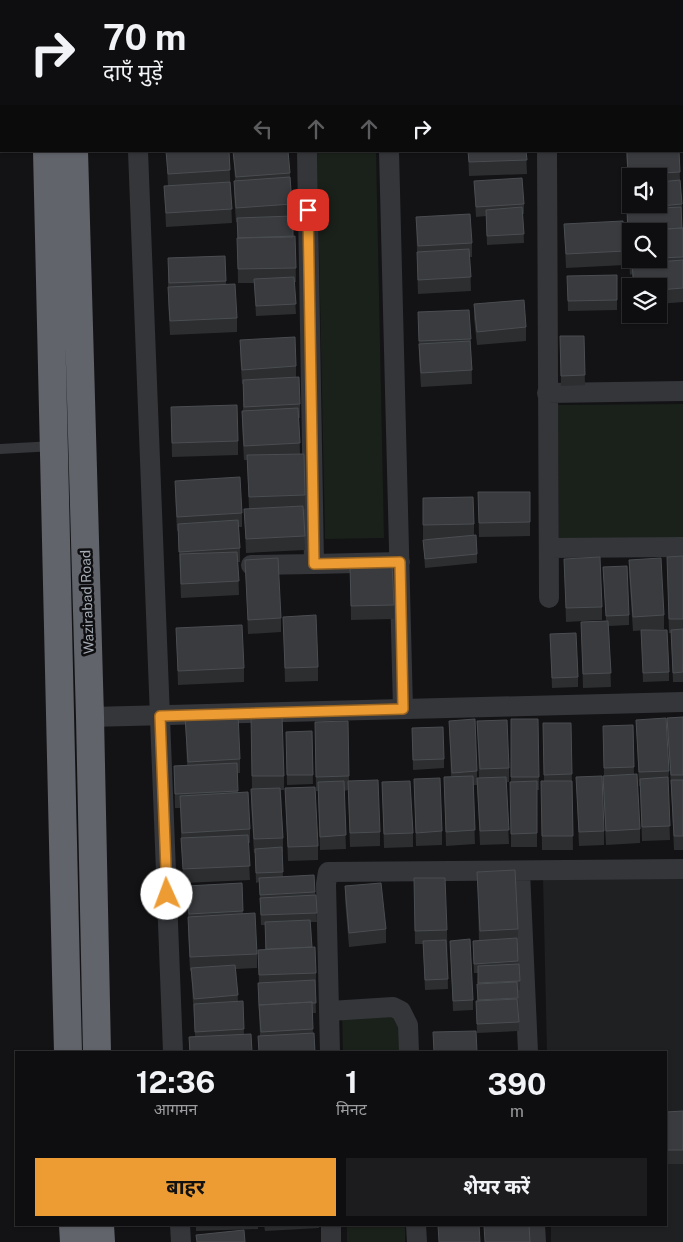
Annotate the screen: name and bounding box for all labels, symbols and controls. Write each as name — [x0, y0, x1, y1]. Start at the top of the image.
text: 70 m — [103, 17, 186, 58]
icon: right — [20, 20, 85, 85]
text: दाएँ मुड़ें — [103, 59, 163, 85]
icon: left — [249, 115, 277, 143]
icon: ahead — [302, 115, 330, 143]
icon: ahead — [355, 115, 383, 143]
icon: right — [408, 115, 436, 143]
map controls — [622, 168, 667, 323]
button: sound — [622, 168, 667, 213]
pin — [287, 189, 329, 231]
icon: arrive — [294, 196, 322, 224]
button: search — [622, 223, 667, 268]
button: layers — [622, 278, 667, 323]
street label: Wazirabad Road — [77, 549, 97, 655]
position arrow — [140, 867, 192, 919]
text: 12:36 — [136, 1064, 215, 1100]
text: 1 — [345, 1064, 358, 1100]
text: 390 — [487, 1066, 546, 1102]
text: आगमन — [154, 1100, 197, 1119]
text: मिनट — [336, 1100, 367, 1119]
text: m — [510, 1102, 524, 1121]
button: बाहर — [35, 1158, 336, 1216]
button: शेयर करें — [346, 1158, 647, 1216]

